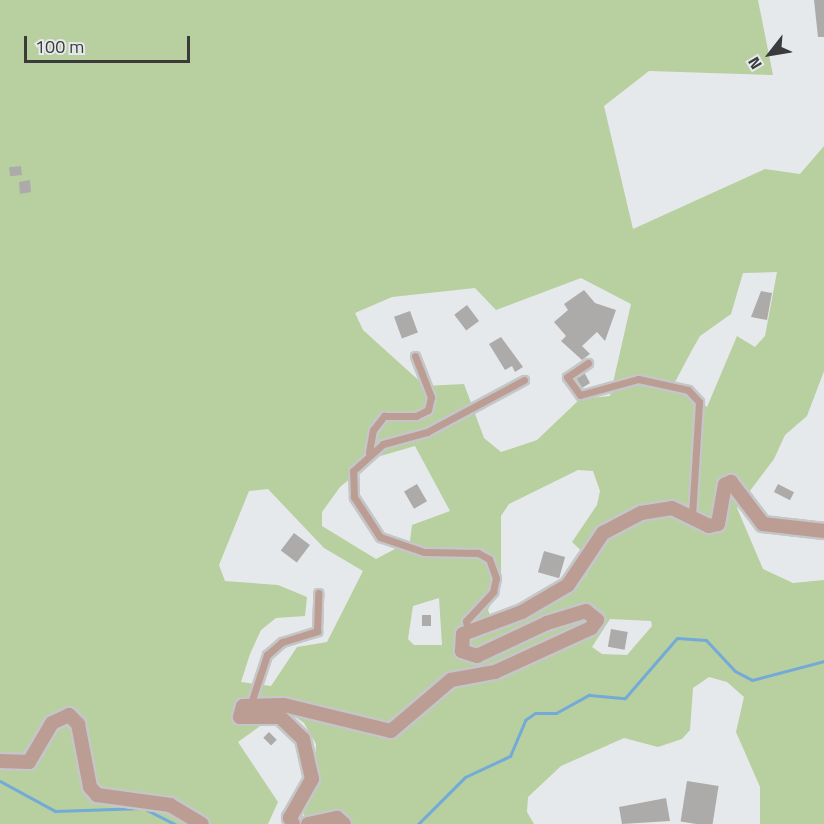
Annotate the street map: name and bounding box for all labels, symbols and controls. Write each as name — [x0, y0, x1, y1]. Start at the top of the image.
scale bar — [27, 24, 194, 62]
north arrow — [740, 24, 800, 84]
text: 100 m — [35, 33, 84, 60]
text: N — [741, 52, 768, 74]

